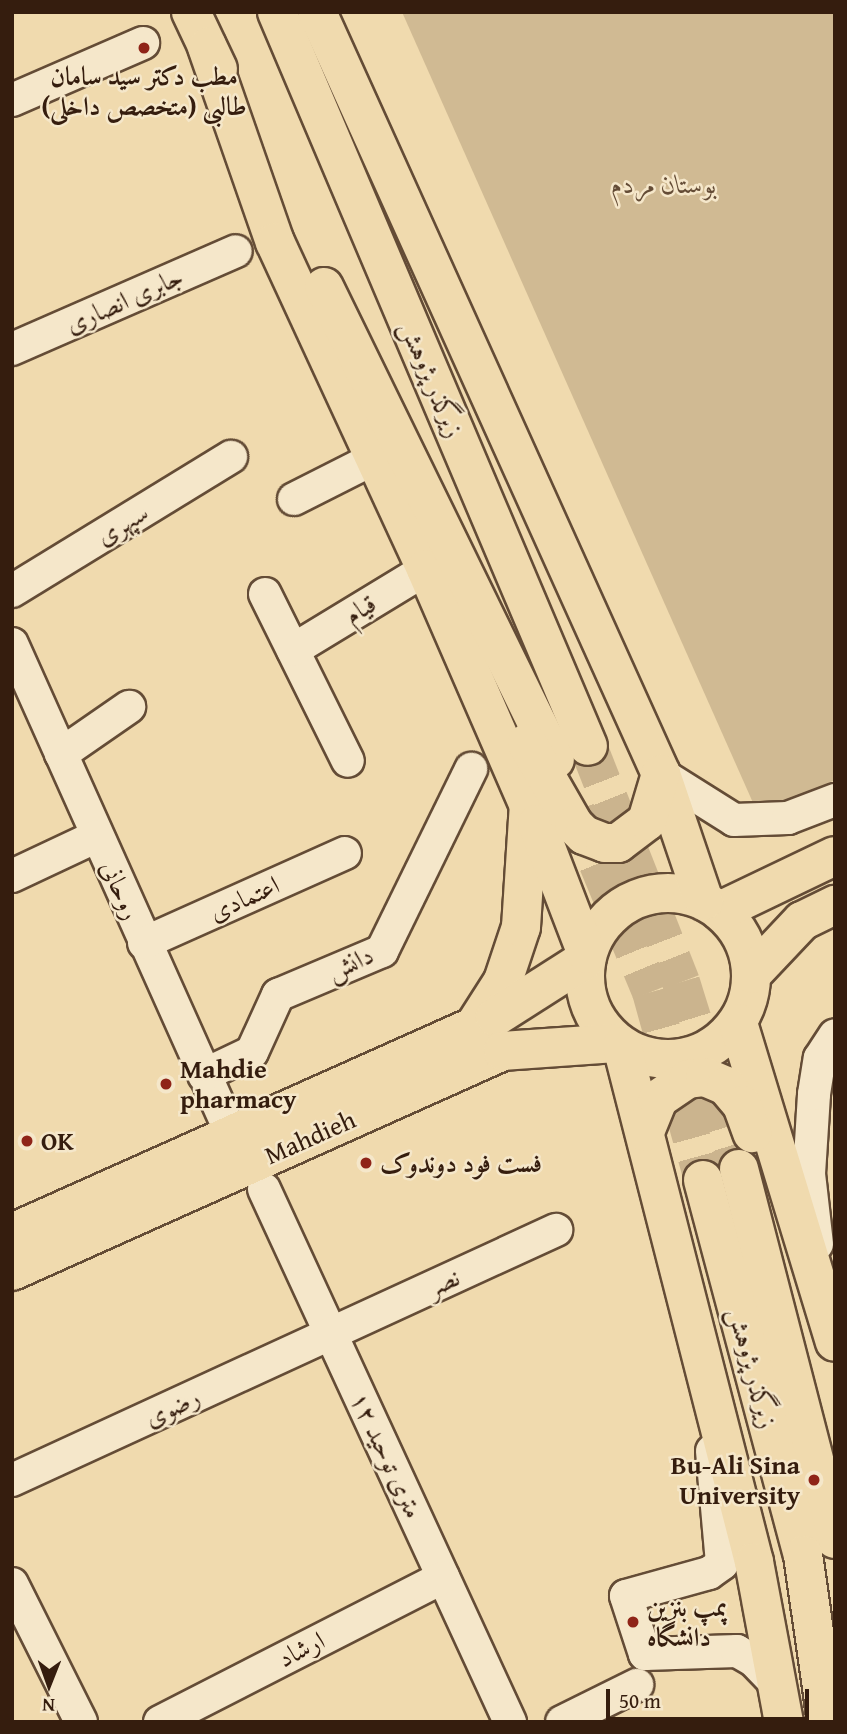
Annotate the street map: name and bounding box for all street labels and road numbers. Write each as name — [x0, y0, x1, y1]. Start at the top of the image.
street label: جابری انصاری — [60, 260, 188, 340]
street label: زیرگذر پژوهش — [393, 316, 471, 442]
street label: سپهری — [90, 496, 154, 552]
street label: قیام — [338, 587, 382, 631]
street label: روحانی — [94, 856, 148, 924]
street label: اعتمادی — [204, 869, 284, 927]
street label: دانش — [322, 939, 378, 987]
street label: Mahdieh — [260, 1103, 360, 1171]
street label: نصر — [422, 1261, 464, 1303]
street label: زیرگذر پژوهش — [722, 1304, 784, 1432]
street label: رضوی — [139, 1381, 205, 1433]
street label: ۱۲ متری توحید — [344, 1387, 430, 1523]
street label: ارشاد — [272, 1624, 330, 1674]

